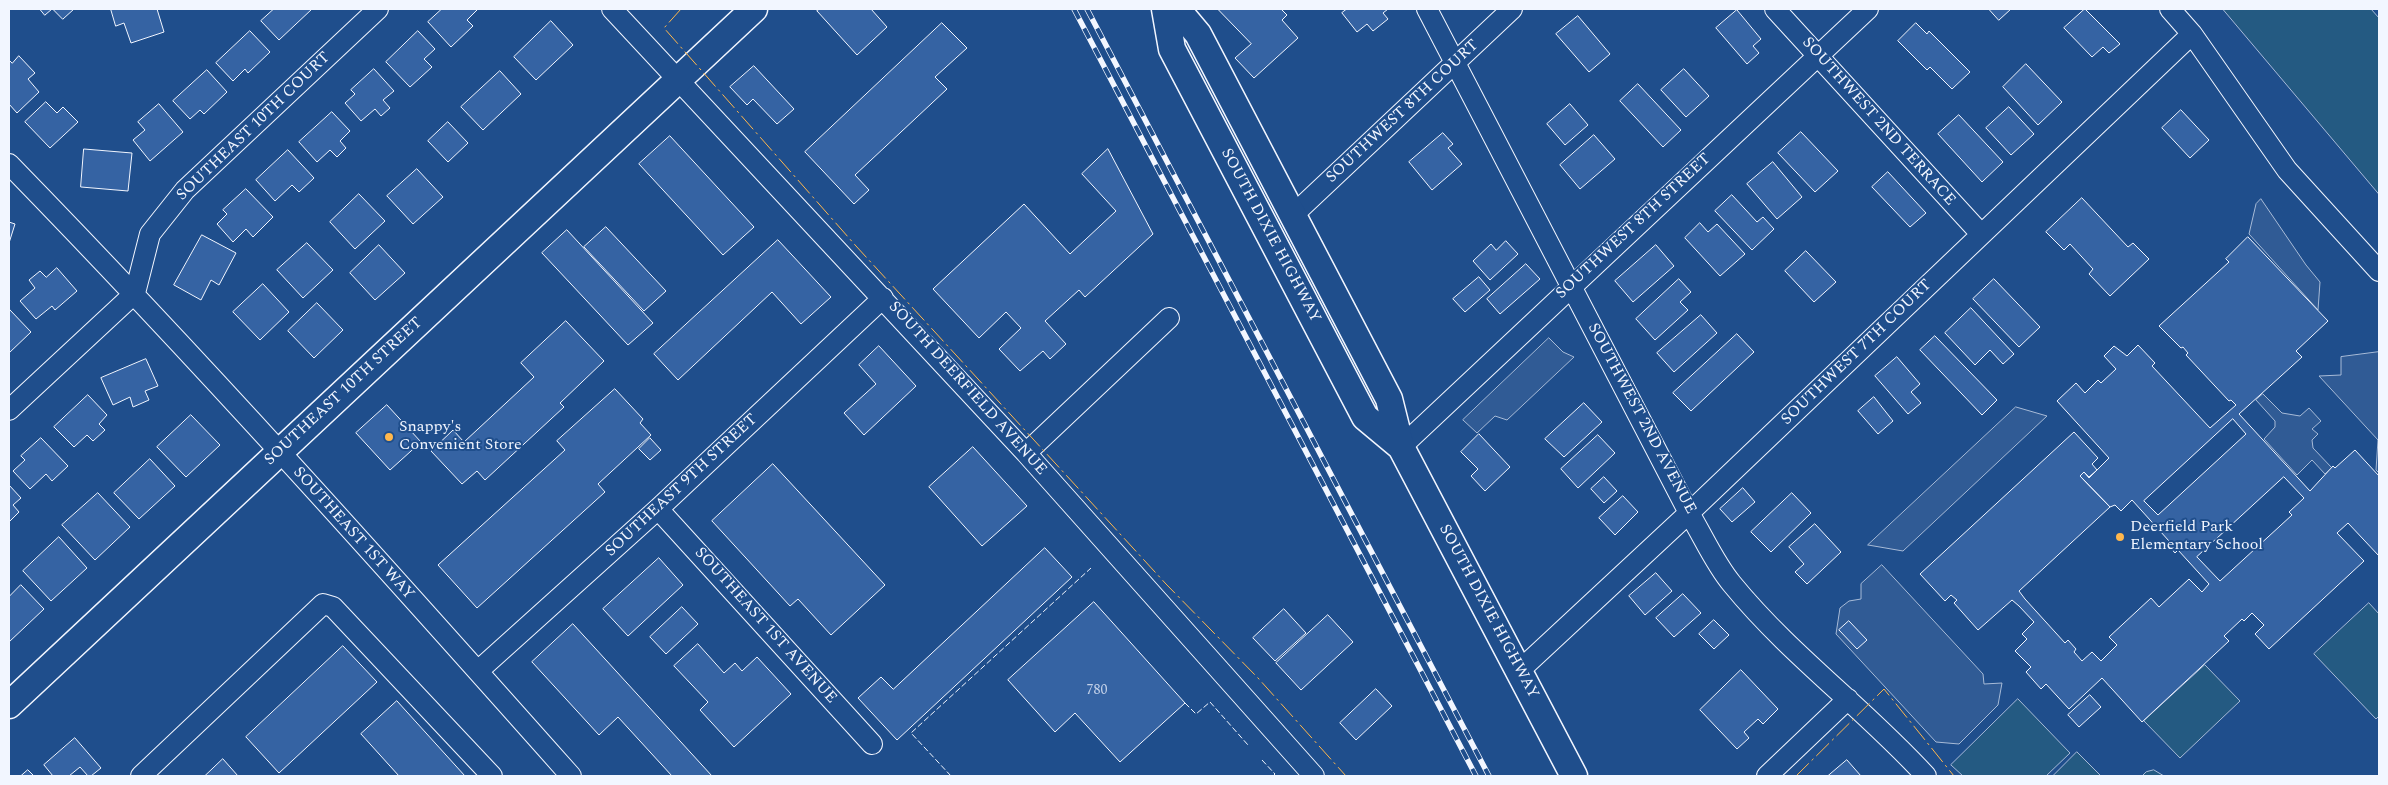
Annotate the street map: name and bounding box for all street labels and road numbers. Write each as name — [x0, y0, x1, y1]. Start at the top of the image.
street label: SOUTHWEST 2ND TERRACE — [1797, 34, 1959, 210]
street label: SOUTHWEST 8TH COURT — [1323, 36, 1483, 188]
street label: SOUTHEAST 10TH COURT — [173, 49, 335, 205]
street label: SOUTH DIXIE HIGHWAY — [1216, 145, 1324, 327]
street label: SOUTHWEST 8TH STREET — [1553, 150, 1715, 304]
street label: SOUTHWEST 7TH COURT — [1778, 276, 1936, 430]
street label: SOUTH DEERFIELD AVENUE — [884, 298, 1050, 480]
street label: SOUTHEAST 10TH STREET — [261, 314, 427, 470]
street label: SOUTHWEST 2ND AVENUE — [1582, 320, 1700, 518]
street label: SOUTHEAST 9TH STREET — [602, 410, 762, 562]
street label: SOUTHEAST 1ST WAY — [288, 464, 418, 604]
street label: SOUTH DIXIE HIGHWAY — [1434, 521, 1542, 703]
street label: SOUTHEAST 1ST AVENUE — [690, 544, 840, 708]

